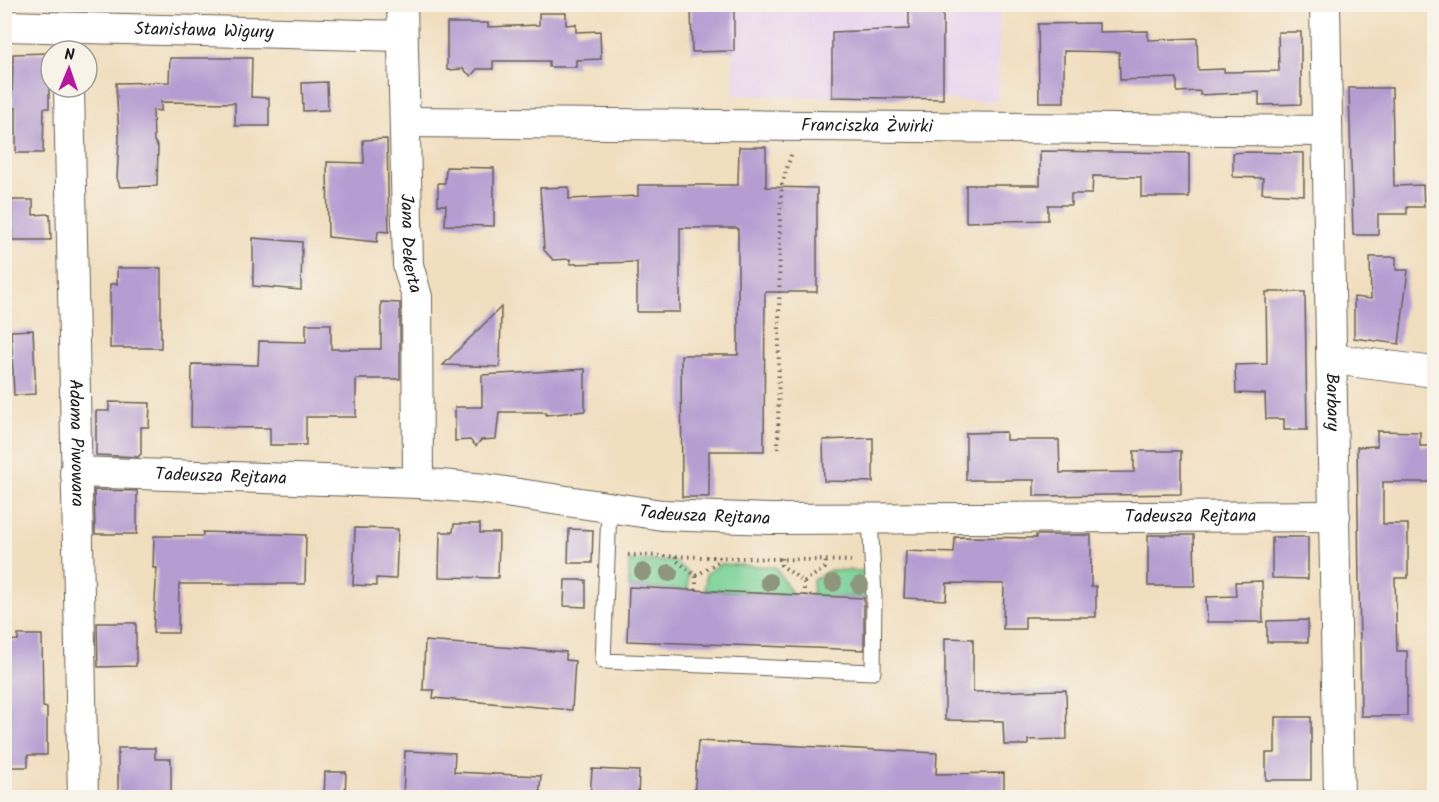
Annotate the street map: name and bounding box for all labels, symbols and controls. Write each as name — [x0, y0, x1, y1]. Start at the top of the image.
street label: Stanisława Wigury — [134, 15, 275, 47]
north arrow — [39, 39, 99, 99]
text: N — [64, 43, 75, 68]
street label: Franciszka Żwirki — [801, 111, 934, 142]
street label: Jana Dekerta — [392, 194, 430, 297]
street label: Barbary — [1317, 373, 1347, 432]
street label: Adama Piwowara — [60, 379, 92, 507]
street label: Tadeusza Rejtana — [155, 460, 287, 493]
street label: Tadeusza Rejtana — [637, 497, 771, 533]
street label: Tadeusza Rejtana — [1125, 502, 1257, 532]

